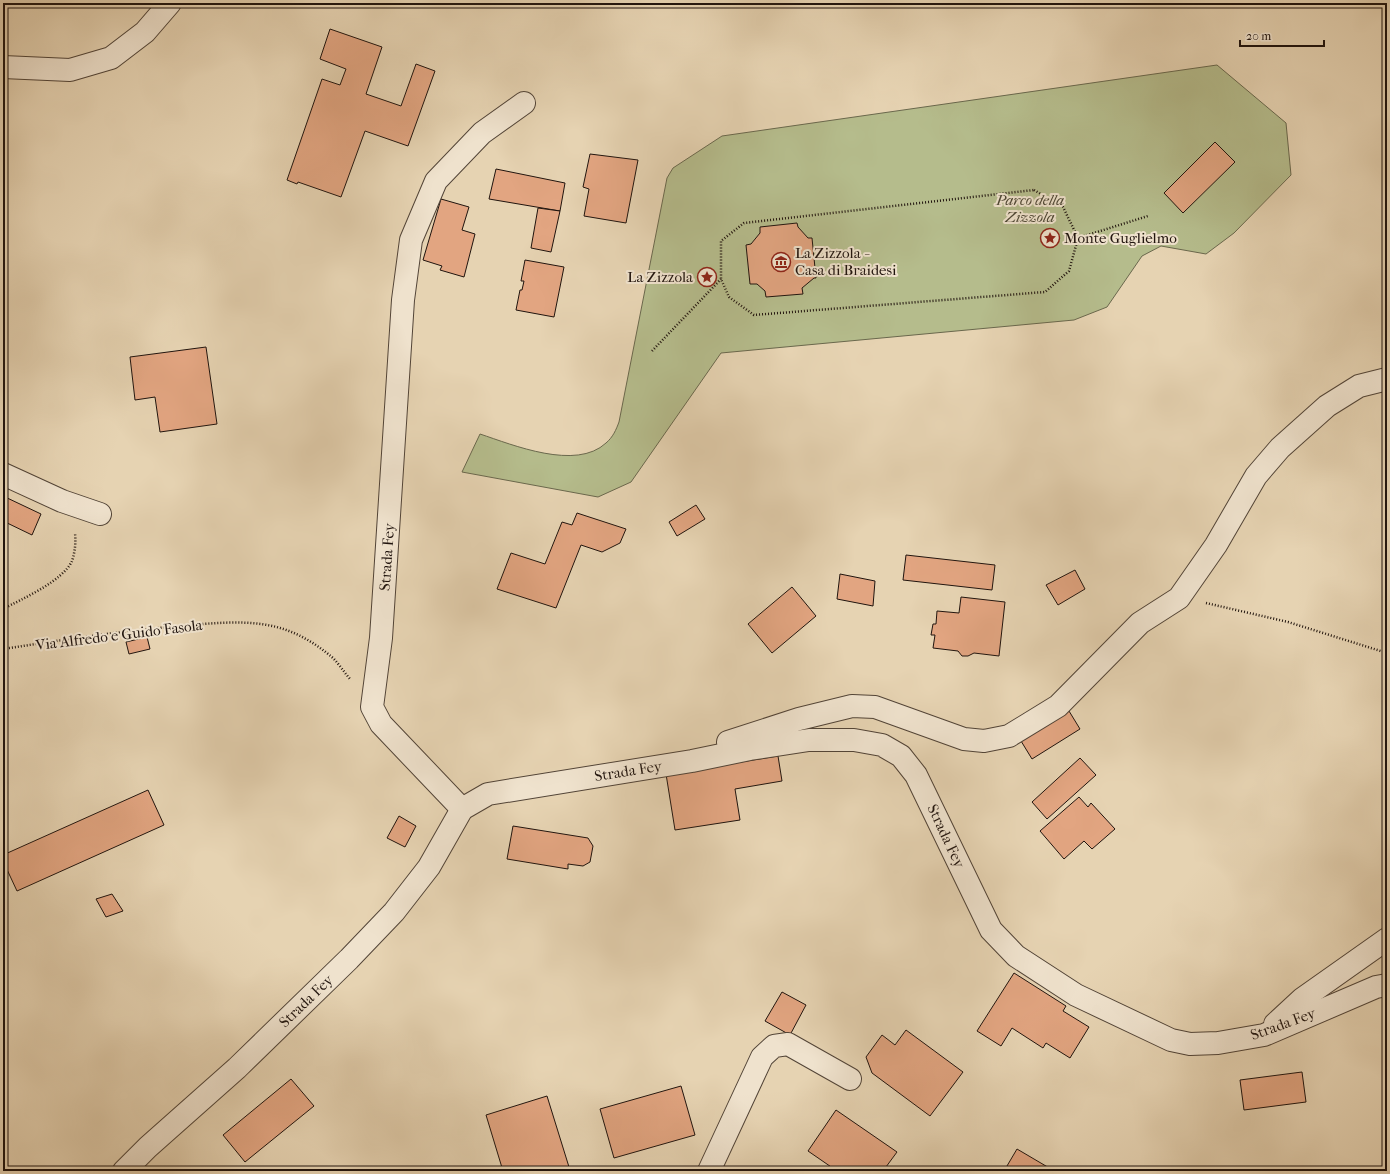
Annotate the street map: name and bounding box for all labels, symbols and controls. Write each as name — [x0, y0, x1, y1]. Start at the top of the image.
scale bar — [1240, 22, 1324, 48]
text: 20 m — [1246, 29, 1271, 43]
park label: Parco della Zizzola — [995, 191, 1064, 226]
place icon: Monte Guglielmo — [1039, 227, 1061, 249]
place label: Monte Guglielmo — [1064, 229, 1177, 247]
place label: La Zizzola - Casa di Braidesi — [795, 244, 897, 279]
museum icon: La Zizzola - Casa di Braidesi — [770, 251, 792, 273]
place icon: La Zizzola — [696, 266, 718, 288]
place label: La Zizzola — [627, 268, 694, 286]
street label: Strada Fey — [376, 521, 398, 591]
street label: Via Alfredo e Guido Fasola — [34, 616, 204, 654]
street label: Strada Fey — [593, 757, 664, 785]
street label: Strada Fey — [923, 801, 969, 871]
street label: Strada Fey — [275, 970, 337, 1031]
street label: Strada Fey — [1248, 1004, 1319, 1044]

